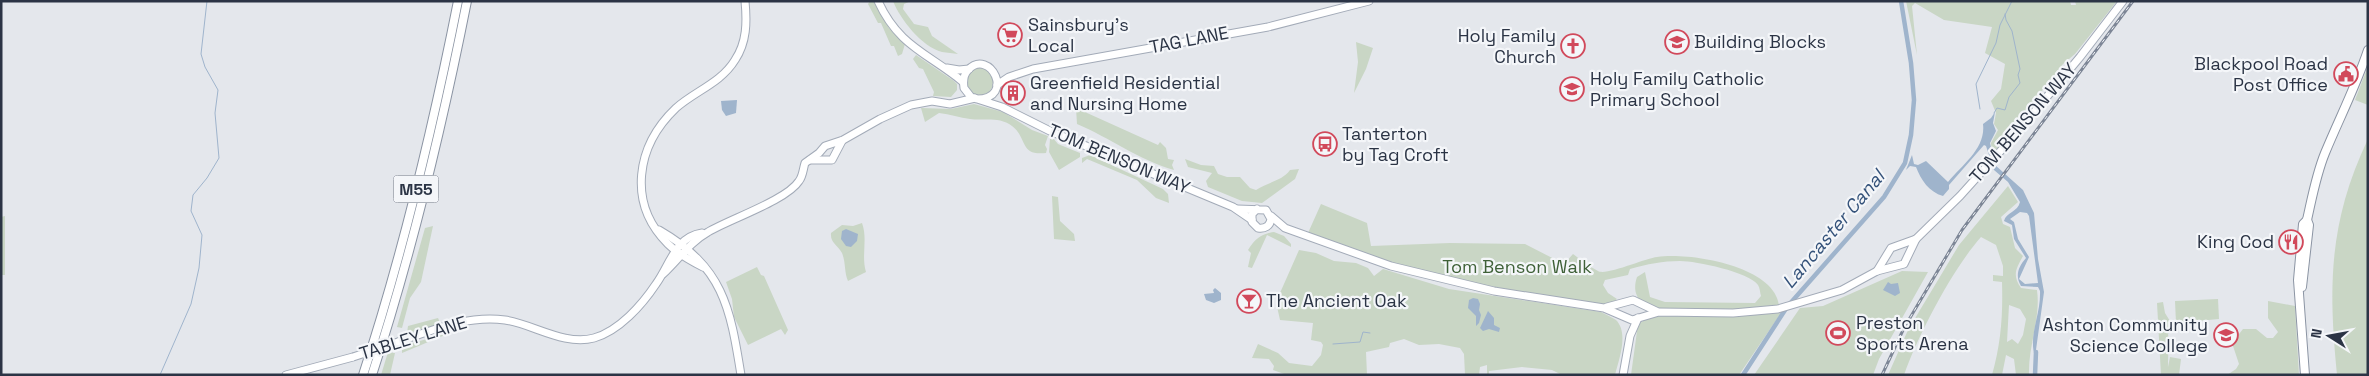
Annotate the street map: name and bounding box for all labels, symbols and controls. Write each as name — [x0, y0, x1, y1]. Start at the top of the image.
place label: Sainsbury's Local — [1028, 13, 1129, 57]
street label: TAG LANE — [1147, 21, 1230, 58]
supermarket icon: Sainsbury's Local — [997, 22, 1023, 48]
place label: Holy Family Church — [1458, 24, 1556, 68]
school or university icon: Building Blocks — [1664, 29, 1690, 55]
place label: Building Blocks — [1694, 30, 1826, 53]
church icon: Holy Family Church — [1560, 33, 1586, 59]
place label: Blackpool Road Post Office — [2194, 52, 2328, 96]
street label: TOM BENSON WAY — [1964, 58, 2081, 188]
public building icon: Blackpool Road Post Office — [2333, 61, 2359, 87]
place label: Holy Family Catholic Primary School — [1590, 67, 1764, 111]
place label: Greenfield Residential and Nursing Home — [1030, 71, 1220, 115]
school or university icon: Holy Family Catholic Primary School — [1559, 76, 1585, 102]
building icon: Greenfield Residential and Nursing Home — [1000, 80, 1026, 106]
street label: TOM BENSON WAY — [1045, 118, 1194, 199]
place label: Tanterton by Tag Croft — [1342, 122, 1449, 166]
bus stop icon: Tanterton by Tag Croft — [1312, 131, 1338, 157]
water label: Lancaster Canal — [1777, 163, 1892, 294]
road number: M55 — [394, 175, 438, 202]
restaurant icon: King Cod — [2278, 229, 2304, 255]
place label: King Cod — [2197, 230, 2274, 253]
park label: Tom Benson Walk — [1442, 255, 1592, 278]
bar icon: The Ancient Oak — [1236, 288, 1262, 314]
place label: The Ancient Oak — [1266, 289, 1407, 312]
street label: TABLEY LANE — [356, 310, 469, 365]
place label: Preston Sports Arena — [1856, 311, 1969, 355]
north arrow — [2304, 311, 2354, 361]
place label: Ashton Community Science College — [2042, 313, 2208, 357]
sports icon: Preston Sports Arena — [1825, 320, 1851, 346]
school or university icon: Ashton Community Science College — [2213, 322, 2239, 348]
text: N — [2307, 327, 2326, 340]

